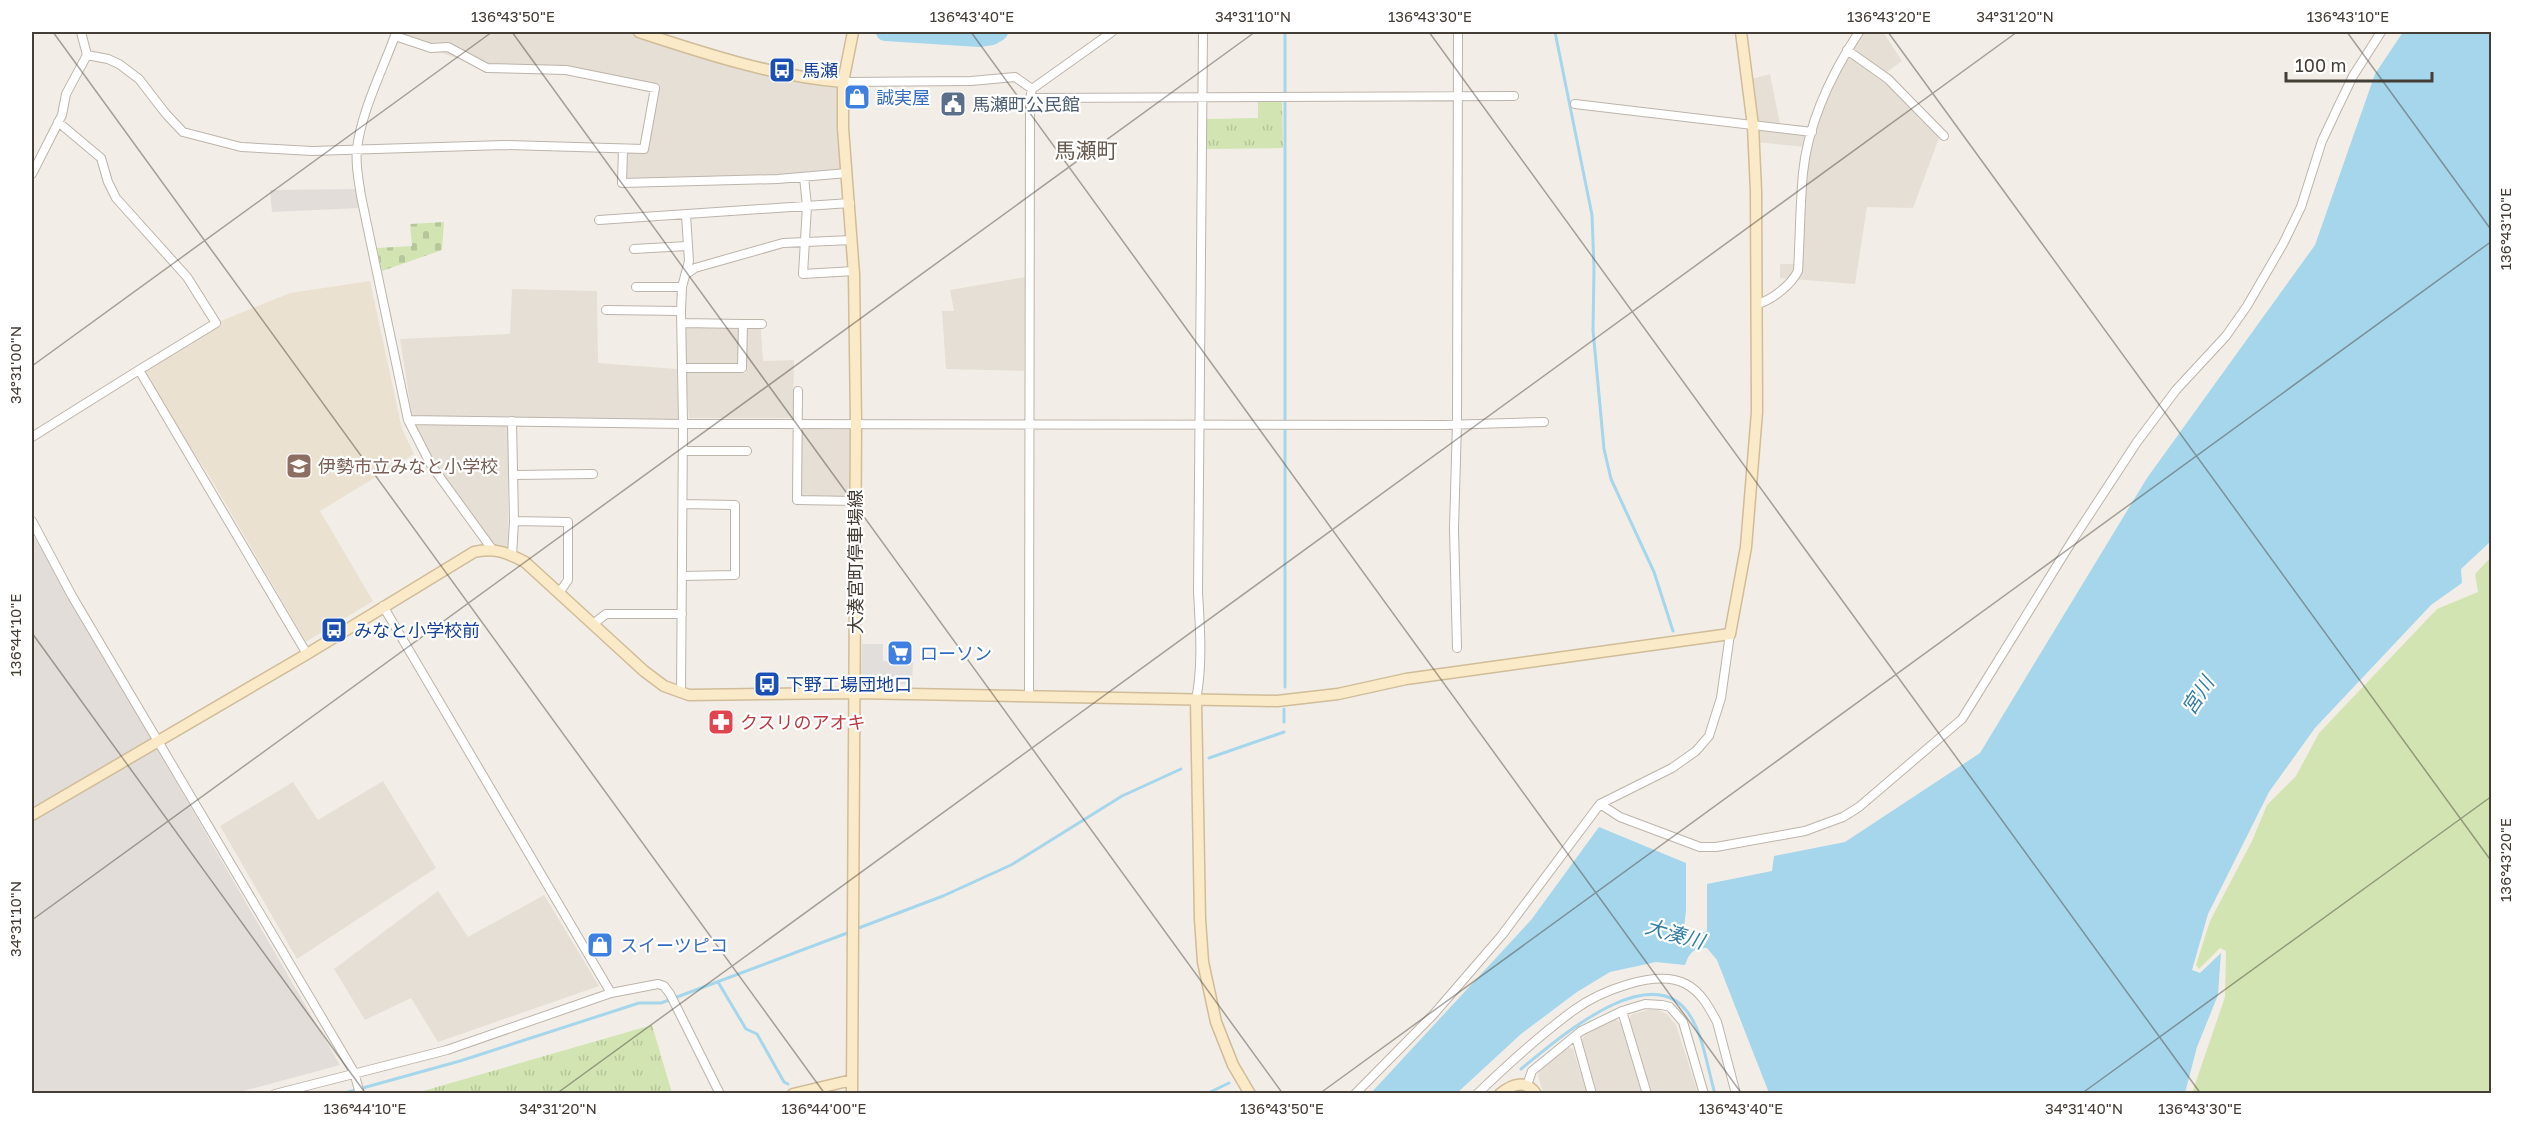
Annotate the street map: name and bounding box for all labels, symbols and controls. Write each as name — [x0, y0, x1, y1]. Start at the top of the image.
text: 136°43'50"E — [471, 7, 555, 25]
text: 136°43'40"E — [930, 7, 1014, 25]
text: 34°31'10"N — [1215, 7, 1291, 25]
text: 136°43'30"E — [1388, 7, 1472, 25]
text: 136°43'20"E — [1847, 7, 1931, 25]
text: 34°31'20"N — [1976, 7, 2054, 25]
text: 136°43'10"E — [2307, 7, 2389, 25]
scale bar — [2286, 45, 2432, 83]
text: 100 m — [2295, 54, 2346, 76]
bus stop icon: 馬瀬 — [767, 55, 797, 85]
place label: 馬瀬 — [802, 59, 838, 81]
shop icon: 誠実屋 — [842, 82, 872, 112]
place label: 誠実屋 — [876, 86, 930, 108]
public building icon: 馬瀬町公民館 — [938, 89, 968, 119]
place label: 馬瀬町公民館 — [972, 93, 1080, 115]
district label: 馬瀬町 — [1055, 137, 1118, 163]
text: 136°43'10"E — [2496, 188, 2514, 270]
text: 34°31'00"N — [6, 326, 24, 404]
school or university icon: 伊勢市立みなと小学校 — [284, 451, 314, 481]
place label: 伊勢市立みなと小学校 — [318, 455, 498, 477]
street label: 大湊宮町停車場線 — [844, 490, 866, 634]
text: 136°44'10"E — [6, 594, 24, 676]
bus stop icon: みなと小学校前 — [319, 615, 349, 645]
place label: みなと小学校前 — [354, 619, 480, 641]
supermarket icon: ローソン — [885, 638, 915, 668]
place label: ローソン — [920, 642, 992, 664]
bus stop icon: 下野工場団地口 — [752, 669, 782, 699]
water label: 宮川 — [2176, 670, 2219, 718]
place label: 下野工場団地口 — [786, 673, 912, 695]
pharmacy icon: クスリのアオキ — [706, 707, 736, 737]
place label: クスリのアオキ — [740, 711, 865, 733]
text: 136°43'20"E — [2496, 818, 2514, 902]
text: 34°31'10"N — [6, 881, 24, 957]
water label: 大湊川 — [1643, 913, 1709, 953]
shop icon: スイーツピコ — [585, 930, 615, 960]
place label: スイーツピコ — [620, 934, 728, 956]
text: 136°44'10"E — [324, 1099, 406, 1117]
text: 34°31'20"N — [519, 1099, 597, 1117]
text: 136°44'00"E — [782, 1099, 866, 1117]
text: 136°43'50"E — [1240, 1099, 1324, 1117]
text: 136°43'40"E — [1699, 1099, 1783, 1117]
text: 34°31'40"N — [2045, 1099, 2123, 1117]
text: 136°43'30"E — [2158, 1099, 2242, 1117]

